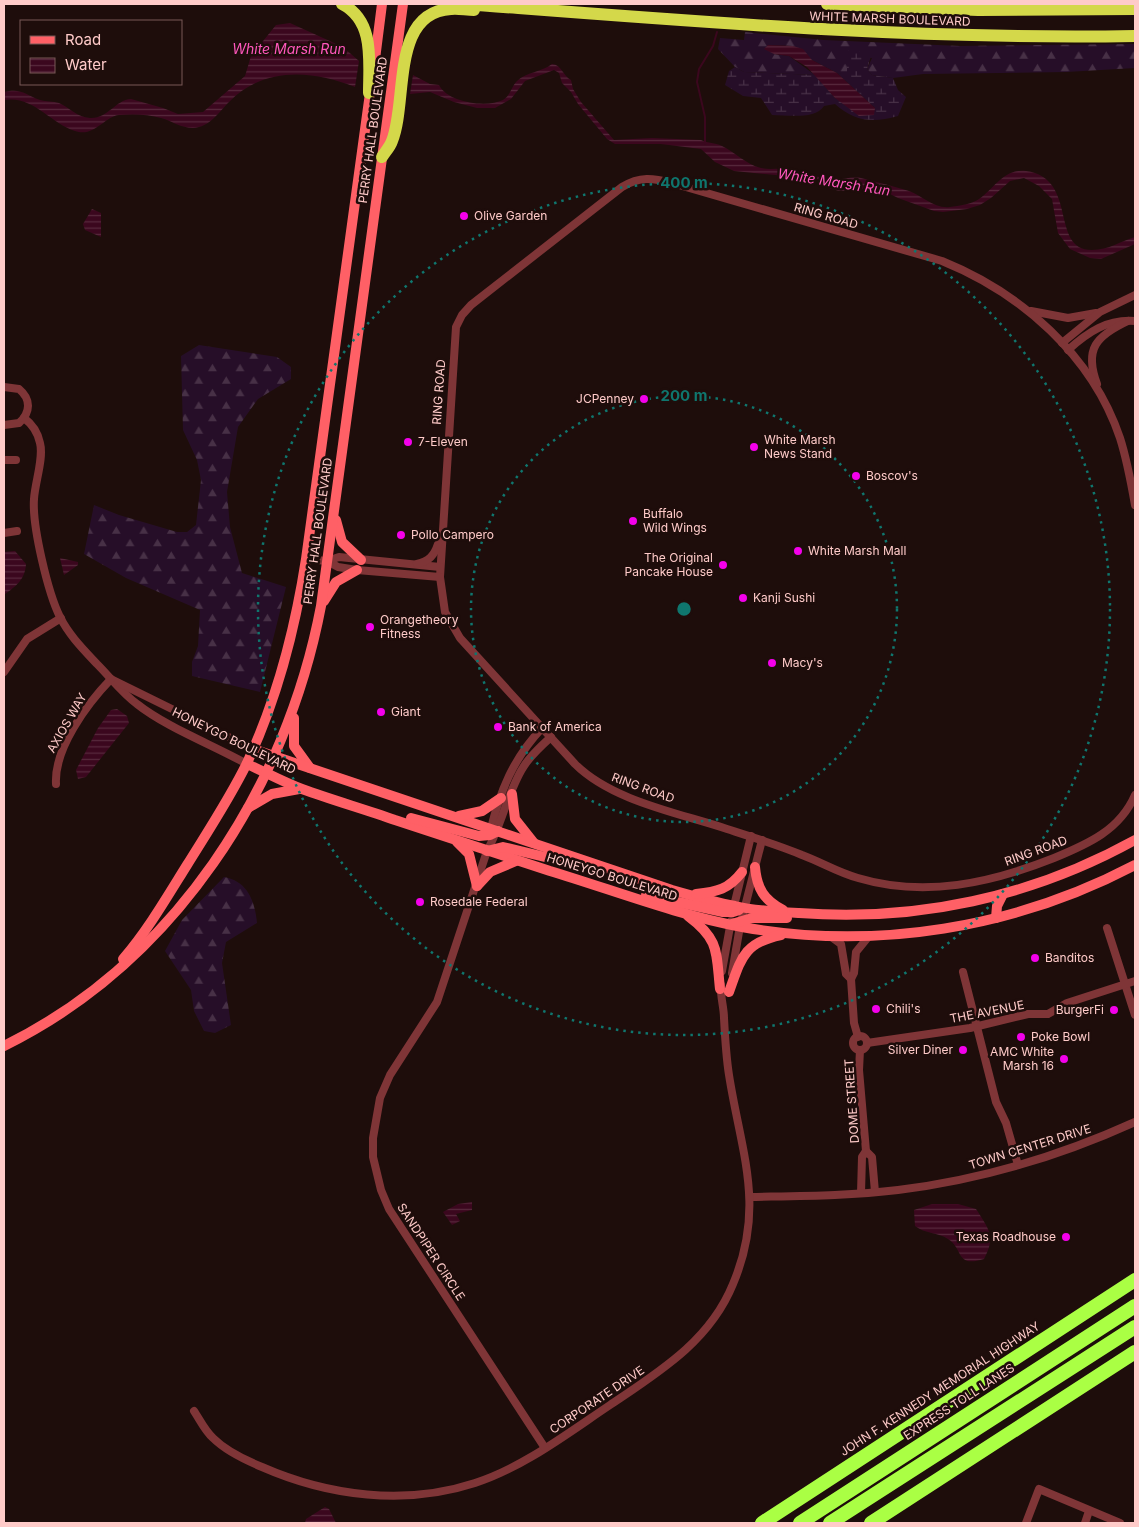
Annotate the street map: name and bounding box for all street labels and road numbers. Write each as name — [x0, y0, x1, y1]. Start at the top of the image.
street label: WHITE MARSH BOULEVARD — [809, 8, 971, 29]
street label: PERRY HALL BOULEVARD — [355, 56, 390, 204]
street label: RING ROAD — [792, 199, 860, 232]
street label: RING ROAD — [429, 359, 448, 425]
street label: PERRY HALL BOULEVARD — [300, 457, 335, 605]
street label: AXIOS WAY — [43, 690, 90, 755]
street label: HONEYGO BOULEVARD — [170, 704, 298, 777]
street label: RING ROAD — [610, 769, 677, 806]
street label: RING ROAD — [1002, 832, 1069, 869]
street label: HONEYGO BOULEVARD — [545, 850, 679, 904]
street label: THE AVENUE — [948, 997, 1025, 1026]
street label: DOME STREET — [841, 1058, 862, 1144]
street label: TOWN CENTER DRIVE — [967, 1121, 1093, 1172]
street label: SANDPIPER CIRCLE — [394, 1200, 468, 1303]
street label: JOHN F. KENNEDY MEMORIAL HIGHWAY — [837, 1318, 1043, 1459]
street label: EXPRESS TOLL LANES — [900, 1360, 1017, 1443]
street label: CORPORATE DRIVE — [547, 1362, 647, 1437]

